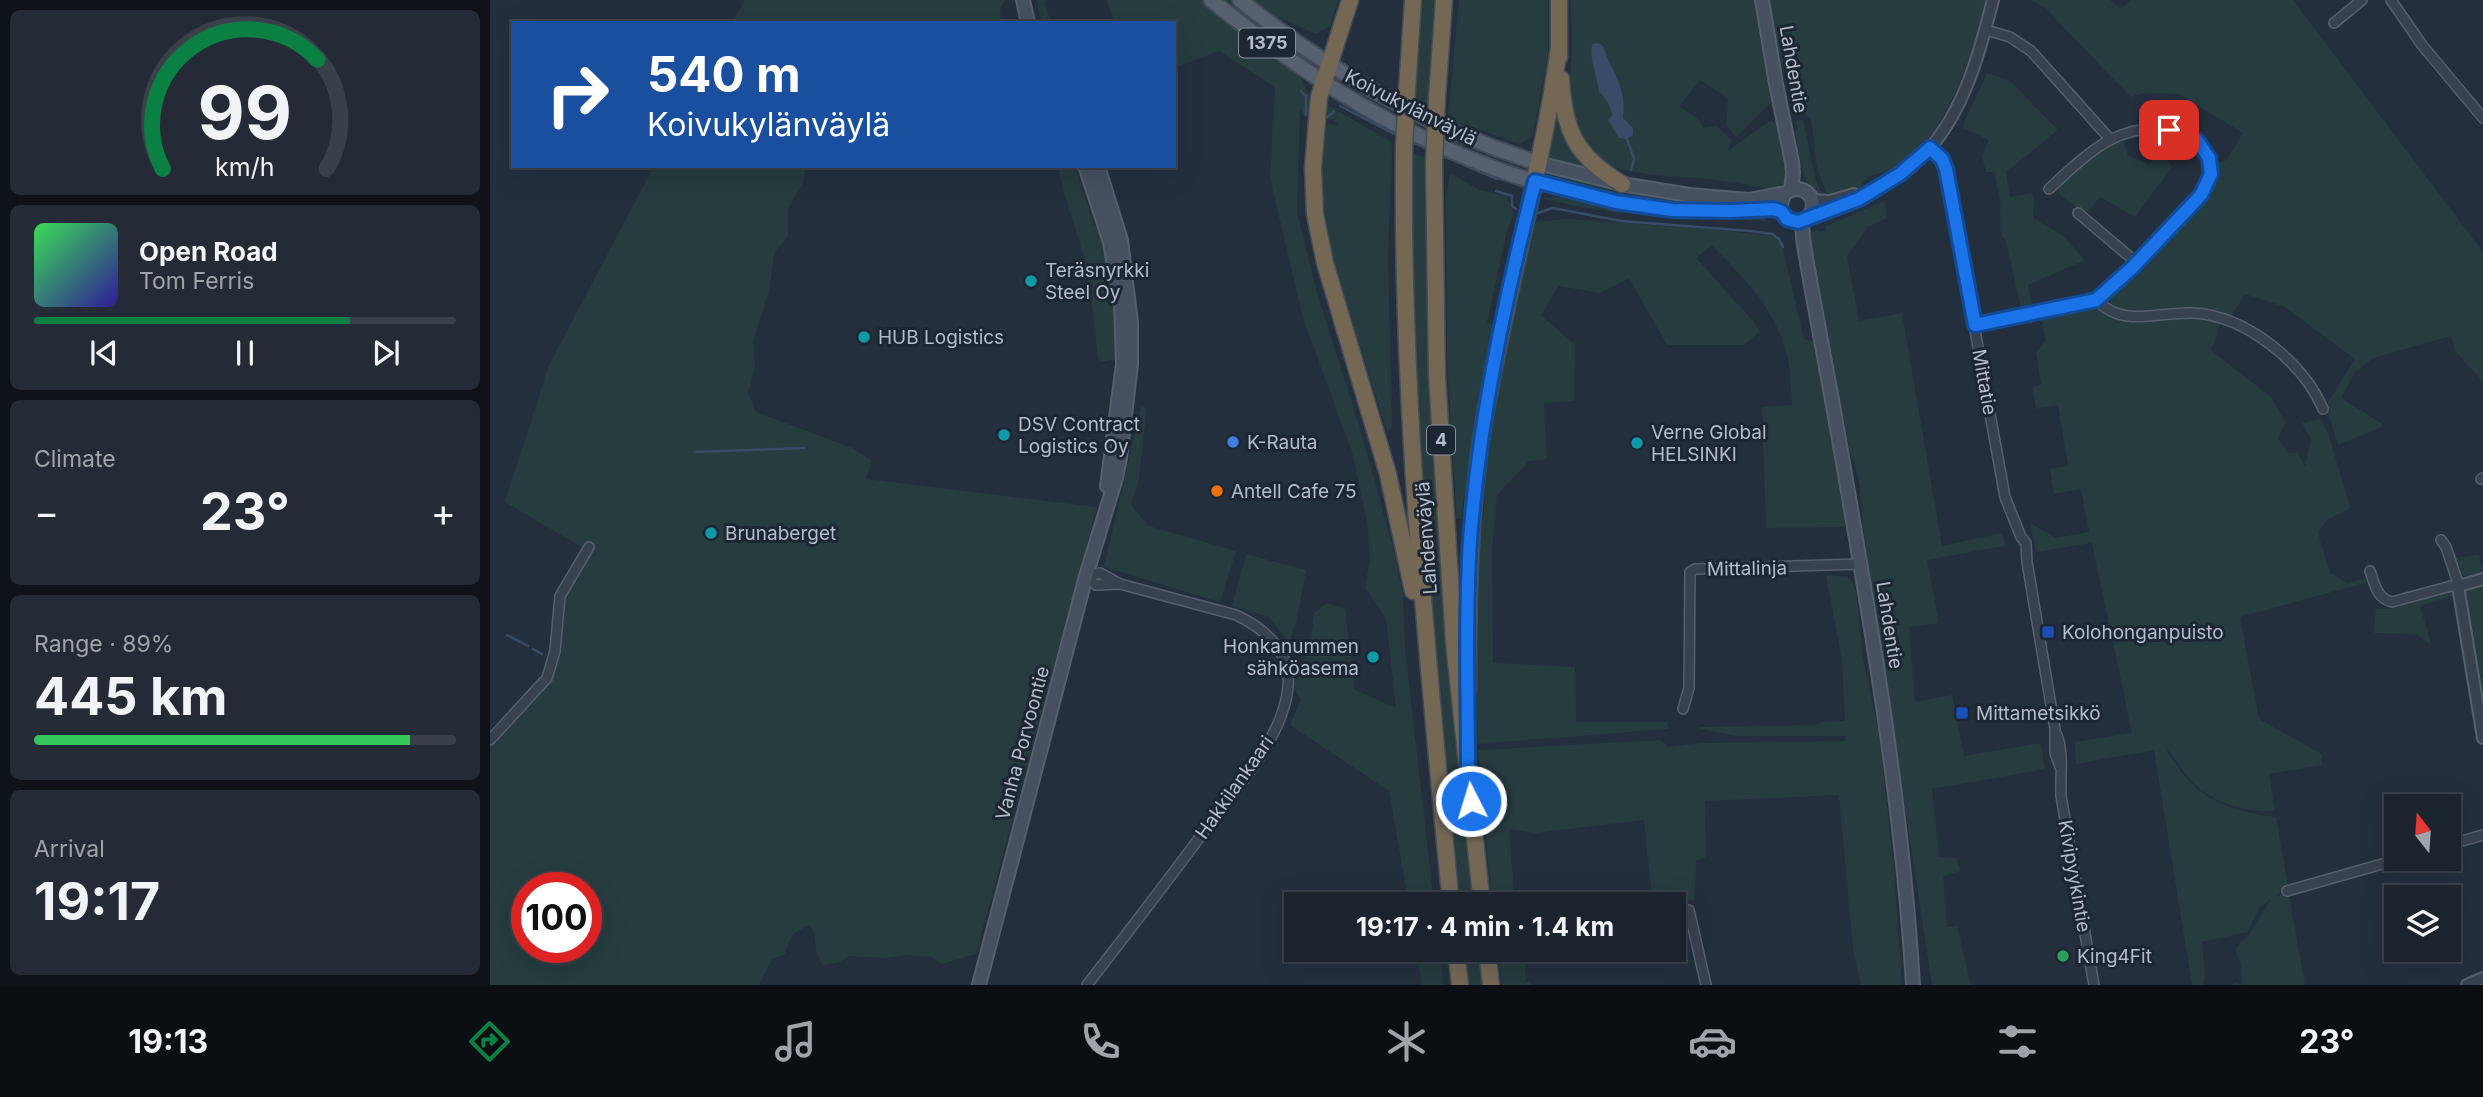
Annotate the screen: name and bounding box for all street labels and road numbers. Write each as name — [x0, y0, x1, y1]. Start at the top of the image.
street label: Lahdentie — [1774, 24, 1813, 115]
road number: 1375 — [1239, 28, 1295, 58]
street label: Koivukylänväylä — [1341, 64, 1480, 150]
street label: Mittatie — [1967, 347, 2002, 417]
road number: 4 — [1427, 426, 1455, 454]
street label: Lahdenväylä — [1411, 481, 1442, 595]
street label: Mittalinja — [1707, 556, 1787, 581]
street label: Lahdentie — [1871, 580, 1908, 671]
street label: Vanha Porvoontie — [991, 664, 1054, 823]
street label: Hakkilankaari — [1190, 731, 1278, 843]
street label: Kivipyykintie — [2053, 818, 2096, 934]

